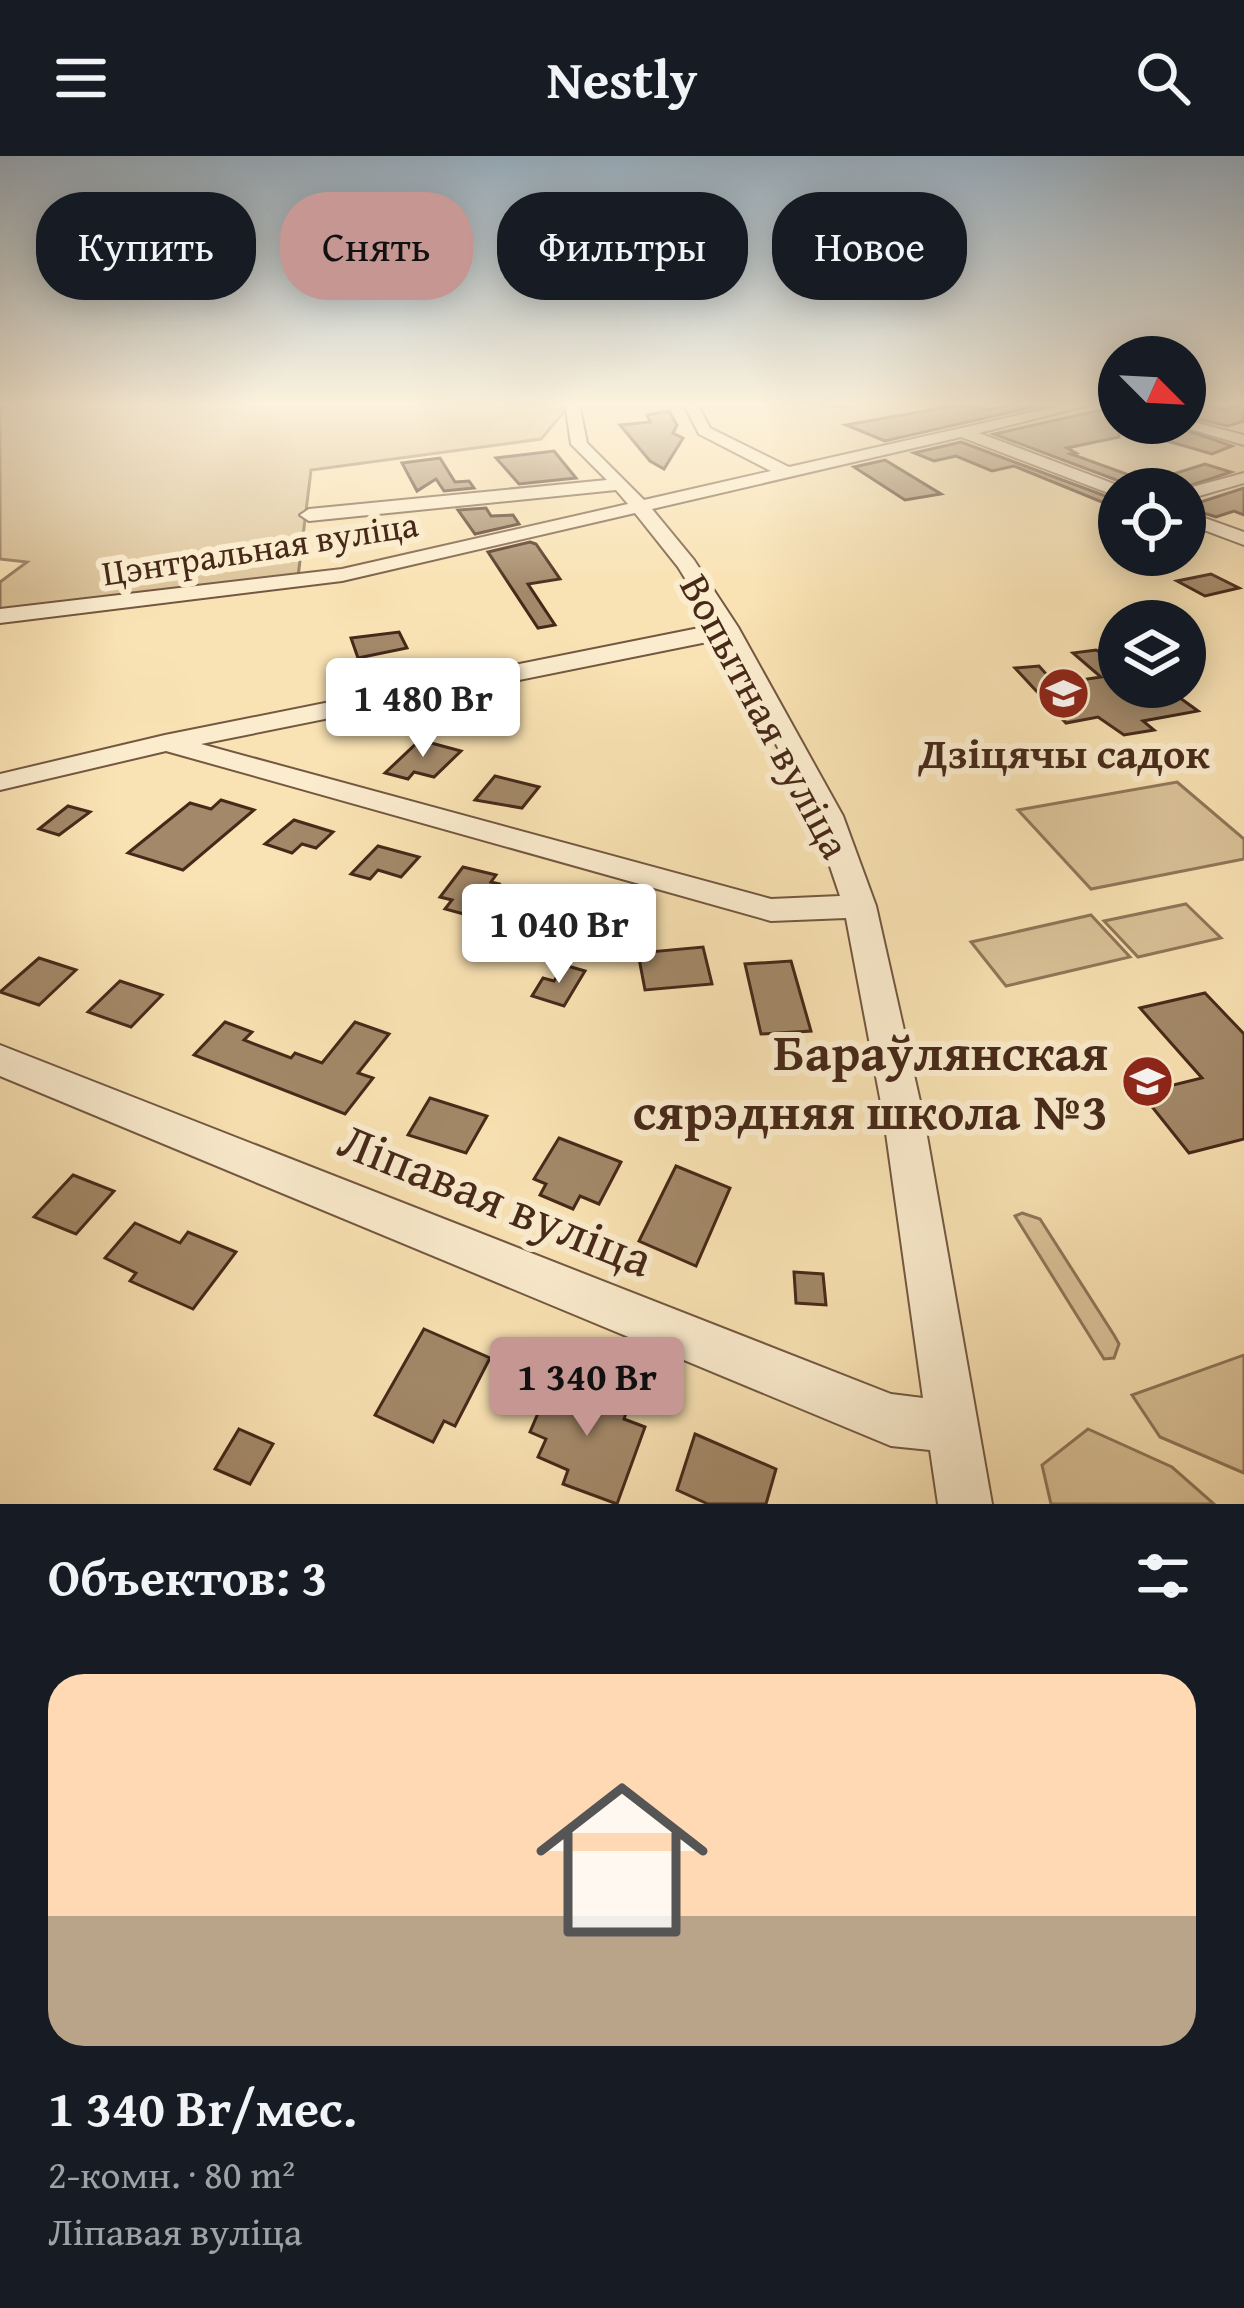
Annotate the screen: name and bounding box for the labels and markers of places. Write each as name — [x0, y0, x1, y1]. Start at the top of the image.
pin: 1 480 Br — [299, 658, 547, 760]
school or university icon: Дзіцячы садок — [1036, 666, 1092, 722]
place label: Дзіцячы садок — [917, 722, 1210, 783]
pin: 1 040 Br — [435, 884, 683, 986]
place label: Бараўлянская сярэдняя школа №3 — [633, 1014, 1108, 1148]
school or university icon: Бараўлянская сярэдняя школа №3 — [1119, 1053, 1175, 1109]
pin: 1 340 Br — [463, 1337, 711, 1439]

